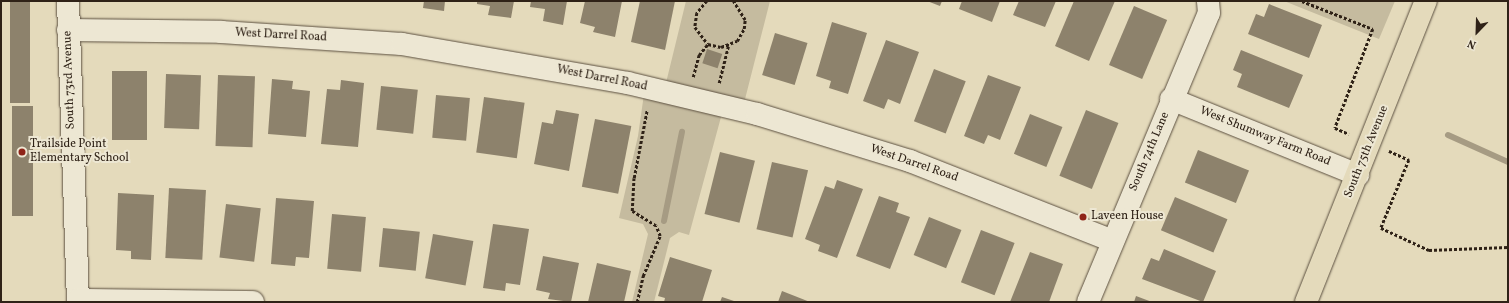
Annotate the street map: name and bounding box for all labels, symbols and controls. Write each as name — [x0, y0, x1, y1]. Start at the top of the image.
north arrow — [1457, 12, 1497, 52]
street label: West Darrel Road — [235, 26, 327, 46]
street label: South 73rd Avenue — [61, 30, 79, 130]
text: N — [1466, 35, 1479, 52]
street label: West Darrel Road — [555, 63, 649, 95]
street label: West Shumway Farm Road — [1197, 104, 1333, 170]
street label: South 75th Avenue — [1342, 104, 1392, 200]
street label: South 74th Lane — [1127, 110, 1173, 194]
place label: Trailside Point Elementary School — [30, 138, 129, 166]
street label: West Darrel Road — [868, 142, 960, 186]
marker: Trailside Point Elementary School — [17, 147, 27, 157]
place label: Laveen House — [1091, 210, 1164, 224]
marker: Laveen House — [1078, 212, 1088, 222]

